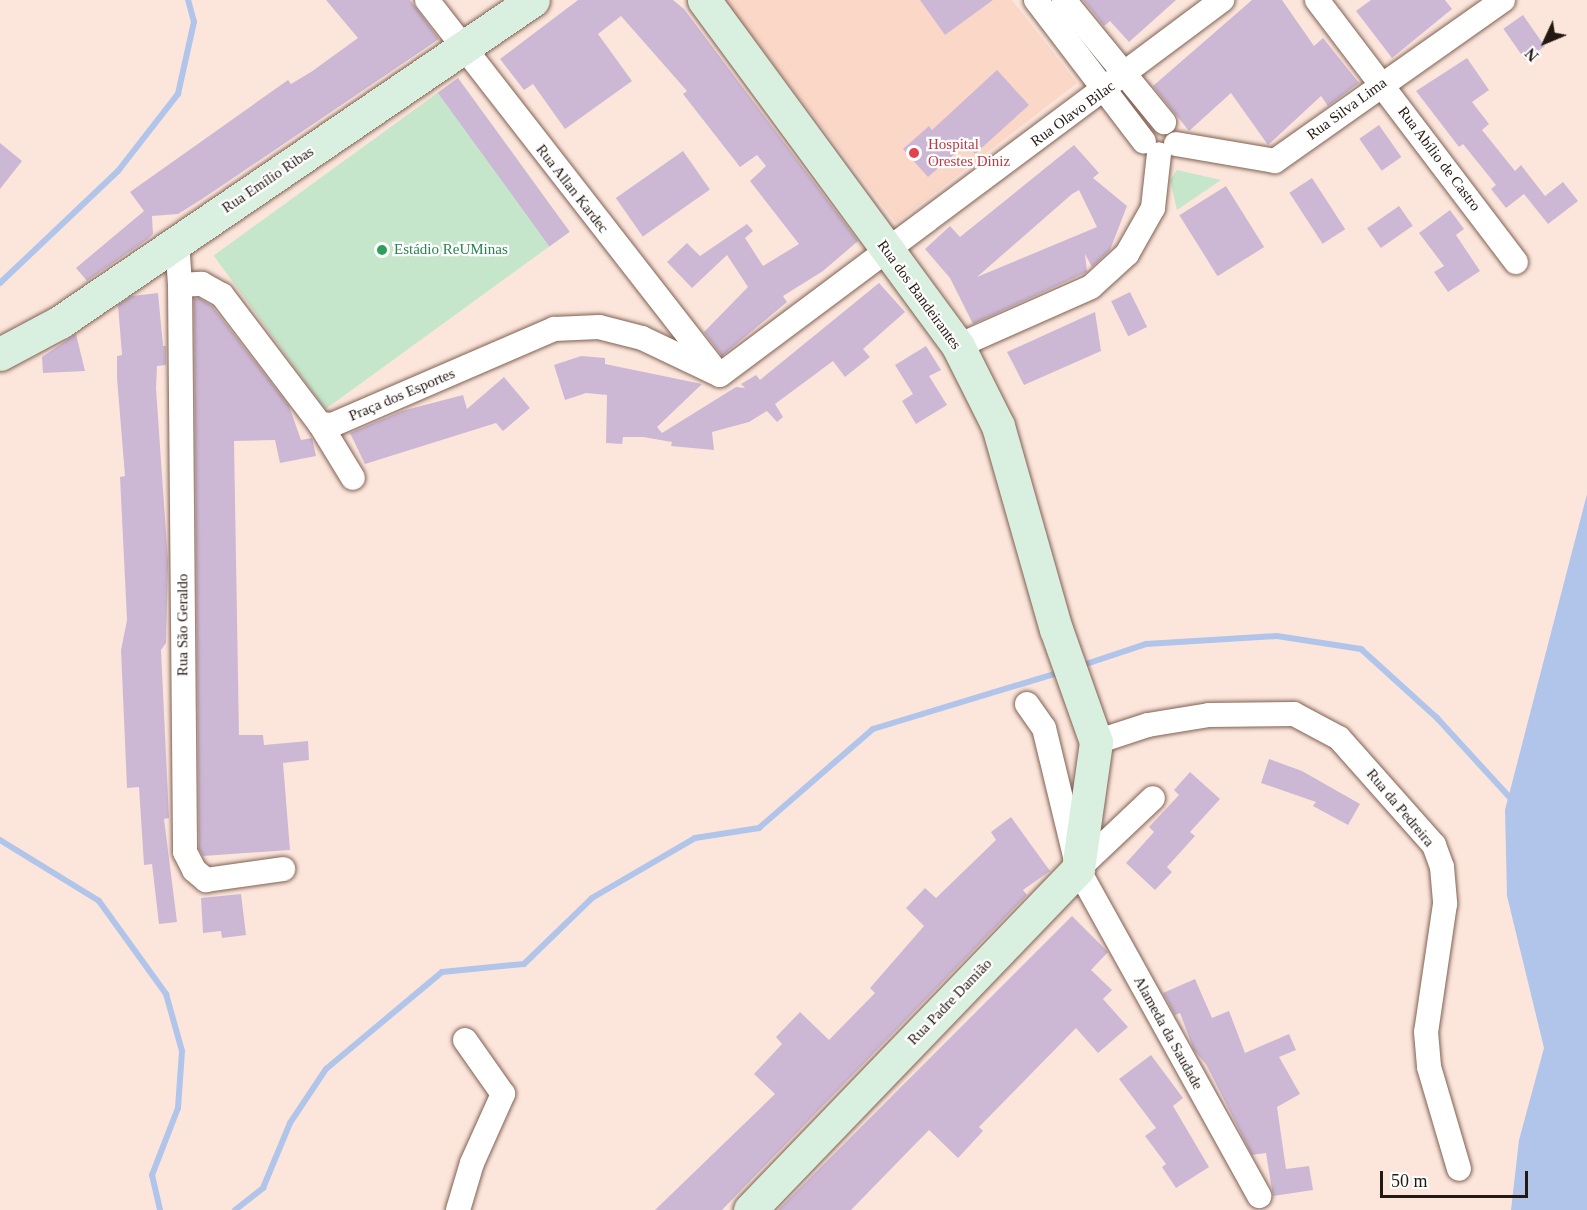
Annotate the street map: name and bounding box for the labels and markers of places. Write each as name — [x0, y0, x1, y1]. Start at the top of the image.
place label: Hospital Orestes Diniz — [928, 135, 1010, 170]
marker: Hospital Orestes Diniz — [905, 144, 923, 162]
place label: Estádio ReUMinas — [394, 241, 508, 259]
marker: Estádio ReUMinas — [375, 243, 389, 257]

